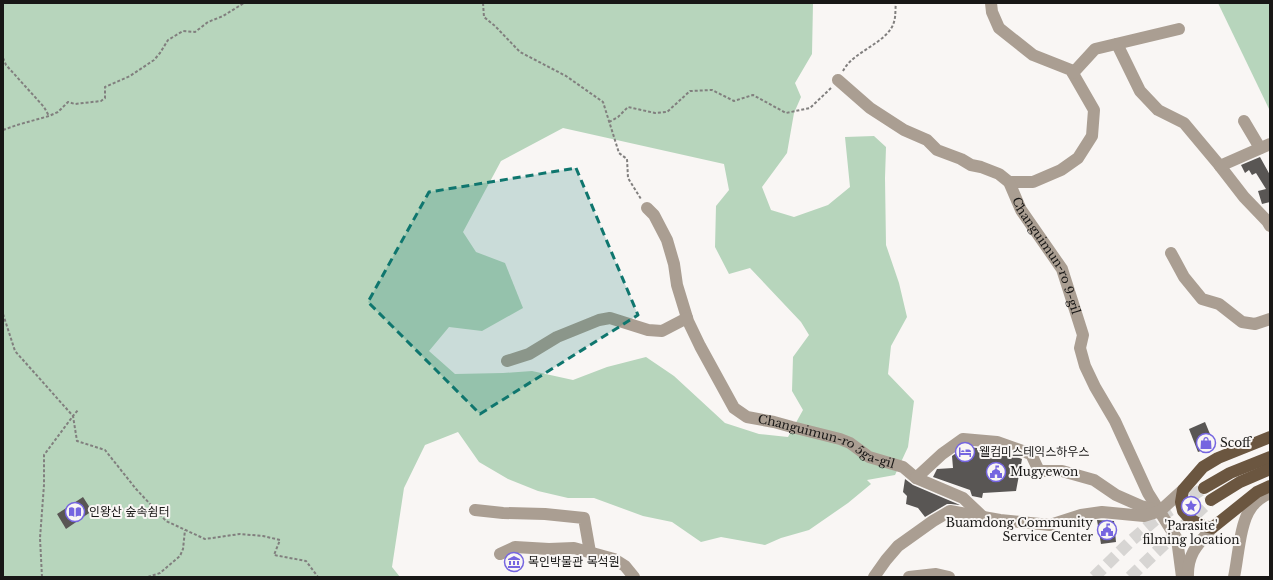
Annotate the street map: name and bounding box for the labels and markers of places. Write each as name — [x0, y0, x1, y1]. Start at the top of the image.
shop icon: Scoff — [1195, 432, 1217, 454]
place label: Scoff — [1220, 435, 1252, 450]
hotel icon: 웰컴미스테익스하우스 — [954, 441, 976, 463]
place label: 웰컴미스테익스하우스 — [979, 444, 1089, 459]
public building icon: Mugyewon — [985, 461, 1007, 483]
place label: Mugyewon — [1010, 464, 1078, 479]
place icon: 'Parasite' filming location — [1180, 495, 1202, 517]
library icon: 인왕산 숲속쉼터 — [64, 501, 86, 523]
place label: 인왕산 숲속쉼터 — [89, 504, 170, 519]
place label: Buamdong Community Service Center — [946, 515, 1093, 544]
place label: 'Parasite' filming location — [1142, 518, 1240, 547]
public building icon: Buamdong Community Service Center — [1096, 519, 1118, 541]
museum icon: 목인박물관 목석원 — [503, 551, 525, 573]
place label: 목인박물관 목석원 — [528, 554, 620, 569]

